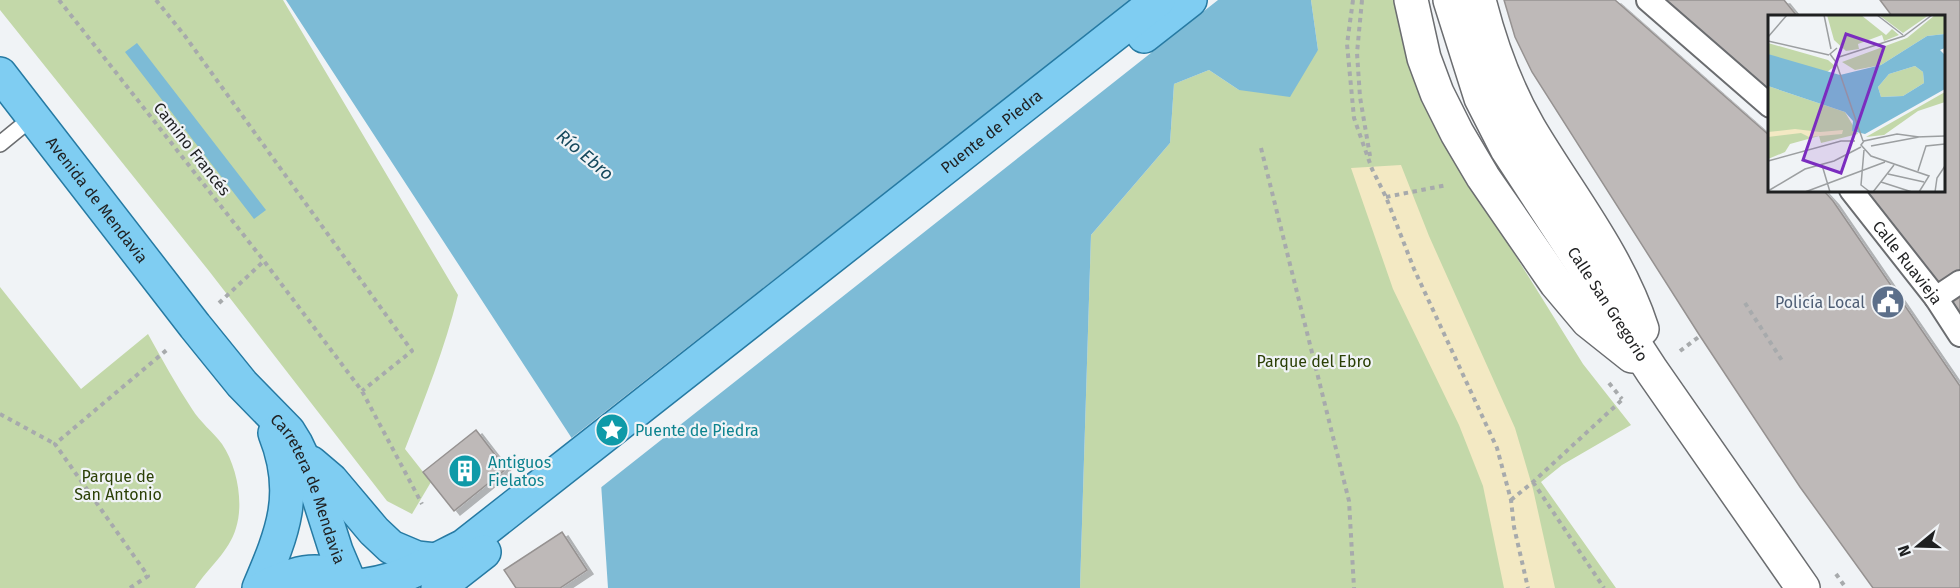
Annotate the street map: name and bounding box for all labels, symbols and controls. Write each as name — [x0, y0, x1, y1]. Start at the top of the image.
inset map — [1768, 15, 1945, 192]
street label: Puente de Piedra — [937, 85, 1046, 177]
street label: Camino Francés — [150, 99, 234, 199]
water label: Río Ebro — [552, 125, 618, 185]
street label: Avenida de Mendavia — [43, 133, 152, 267]
street label: Calle Ruavieja — [1869, 217, 1947, 308]
street label: Calle San Gregorio — [1564, 243, 1652, 365]
public building icon: Policía Local — [1870, 284, 1906, 320]
place label: Policía Local — [1775, 293, 1865, 312]
park label: Parque del Ebro — [1257, 352, 1371, 371]
street label: Carretera de Mendavia — [267, 410, 350, 567]
place icon: Puente de Piedra — [594, 412, 630, 448]
place label: Puente de Piedra — [635, 421, 759, 440]
building icon: Antiguos Fielatos — [447, 453, 483, 489]
place label: Antiguos Fielatos — [488, 453, 551, 490]
park label: Parque de San Antonio — [74, 467, 162, 504]
north arrow — [1888, 516, 1948, 576]
text: N — [1894, 543, 1915, 559]

